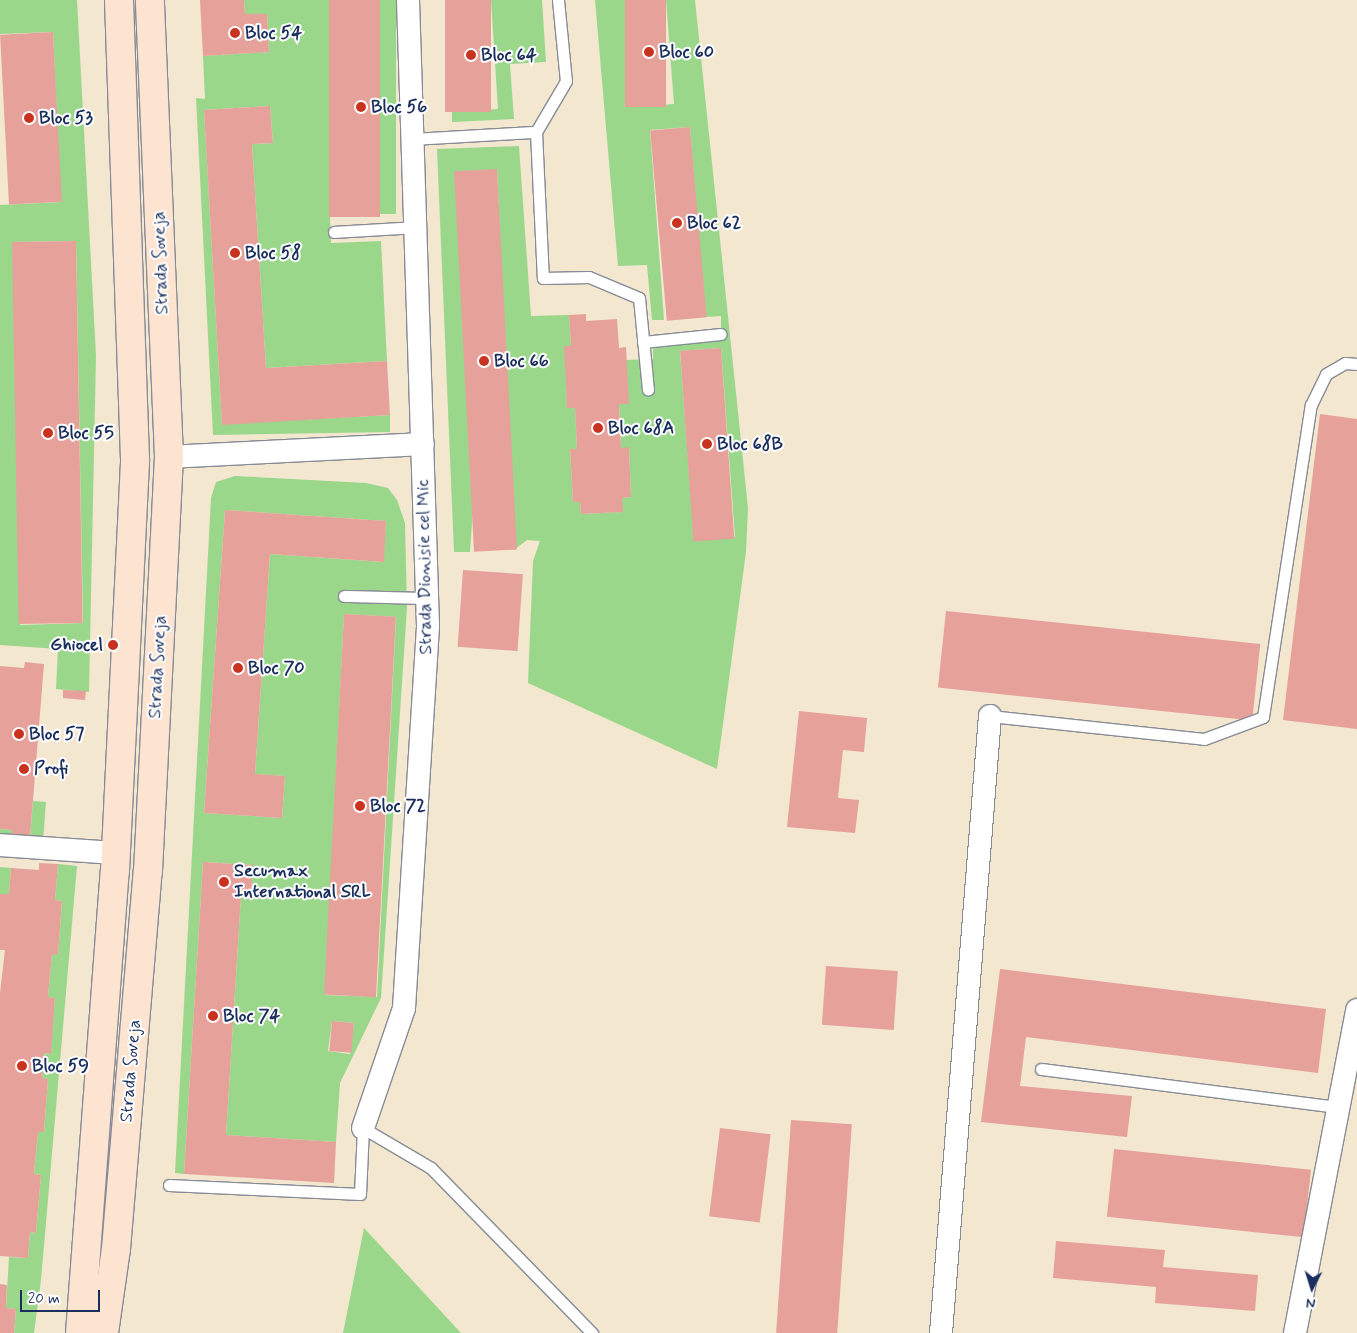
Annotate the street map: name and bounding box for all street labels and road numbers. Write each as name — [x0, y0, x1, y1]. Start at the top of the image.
street label: Strada Soveja — [148, 211, 174, 315]
street label: Strada Dionisie cel Mic — [413, 481, 437, 653]
street label: Strada Soveja — [144, 614, 172, 720]
street label: Strada Soveja — [116, 1018, 146, 1124]

